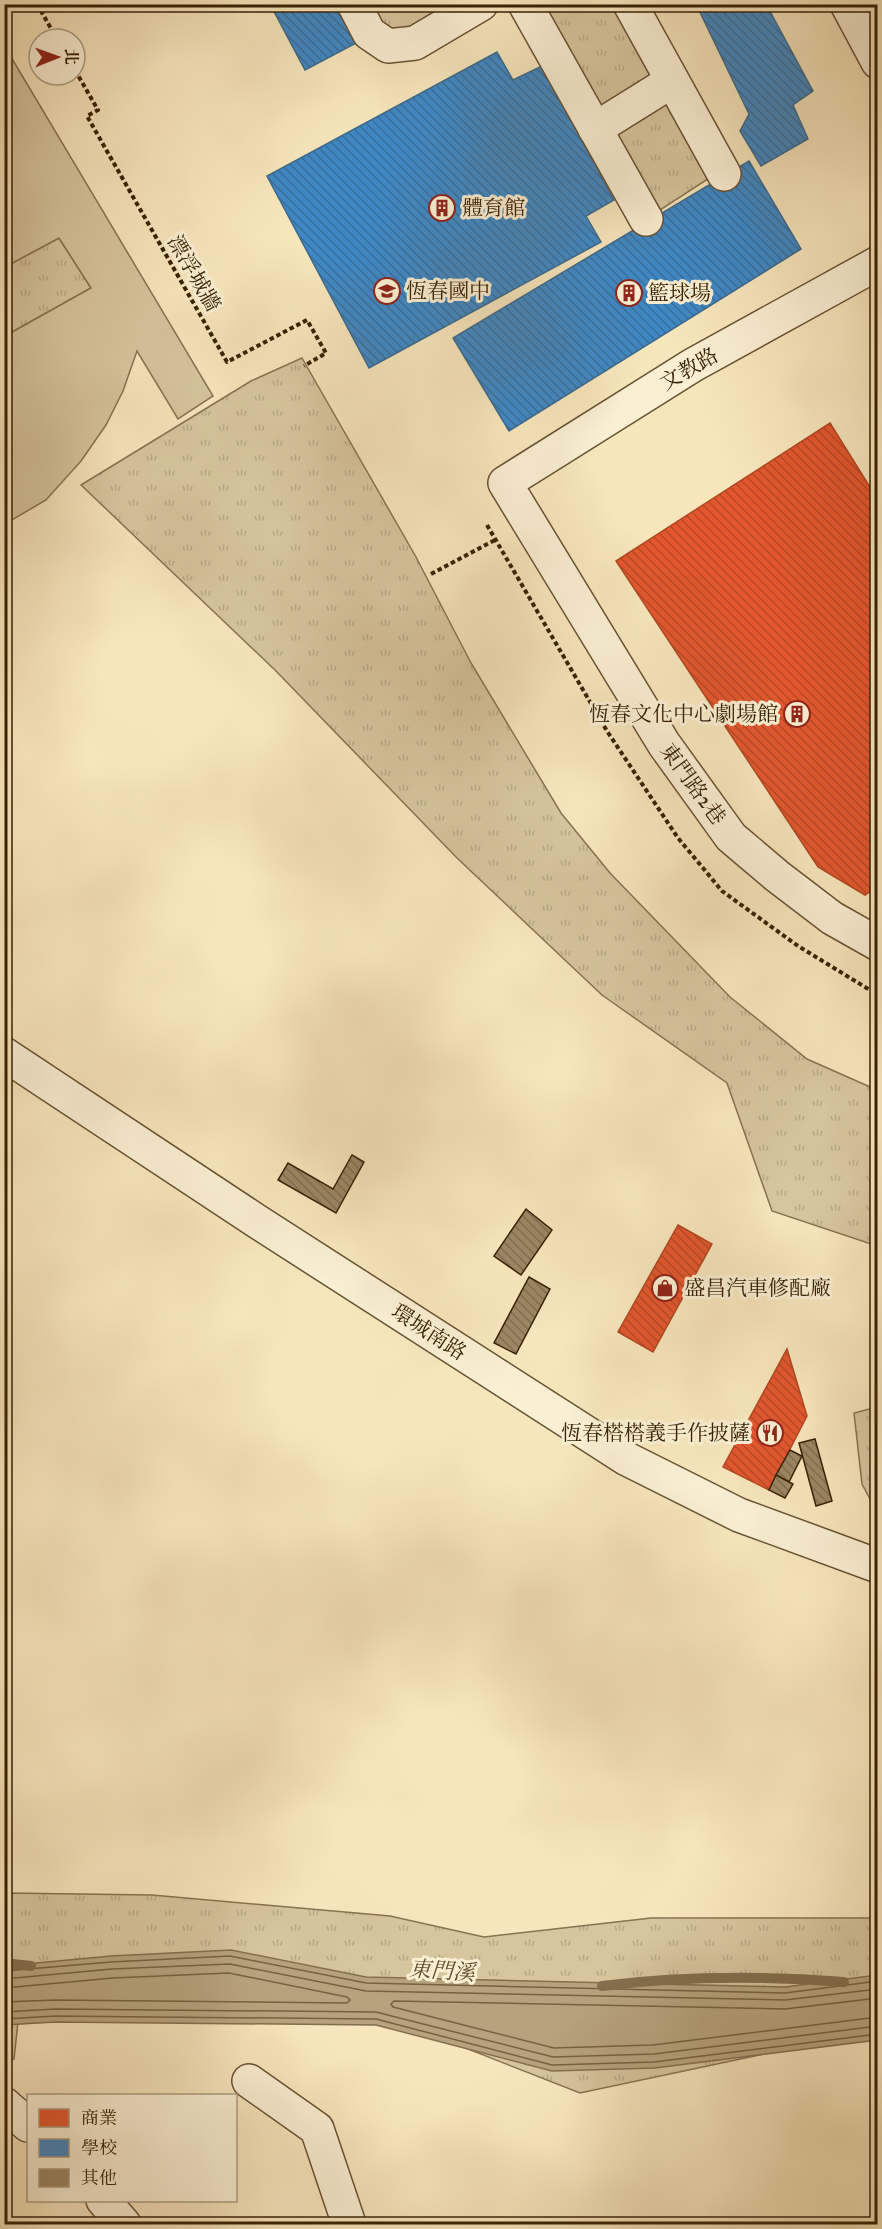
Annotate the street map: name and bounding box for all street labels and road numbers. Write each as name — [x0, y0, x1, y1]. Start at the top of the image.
street label: 漂浮城牆 — [162, 230, 226, 316]
street label: 文教路 — [655, 342, 723, 396]
street label: 東門路2巷 — [655, 738, 731, 830]
street label: 環城南路 — [387, 1298, 471, 1366]

